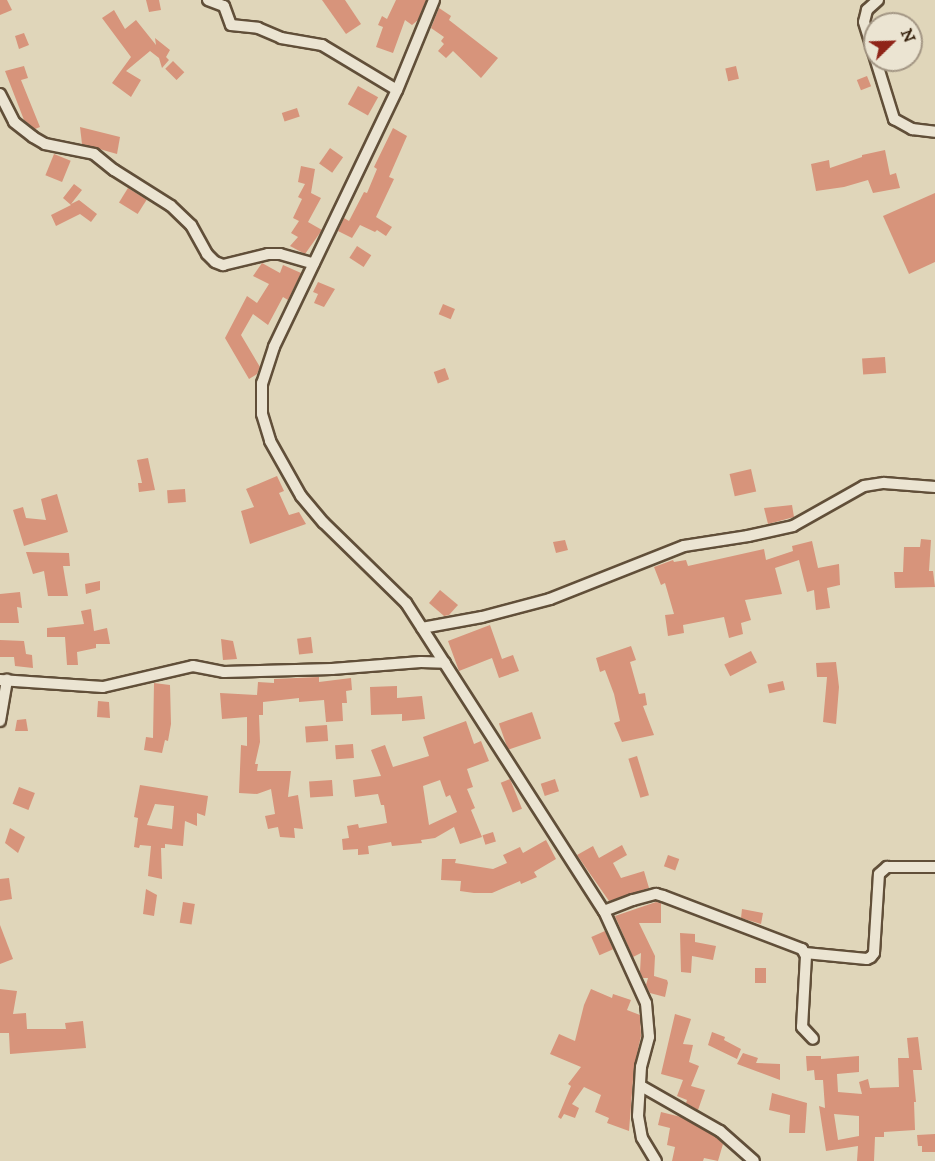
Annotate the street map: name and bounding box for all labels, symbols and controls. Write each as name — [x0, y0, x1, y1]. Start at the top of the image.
north arrow — [863, 12, 923, 72]
text: N — [896, 26, 919, 46]

